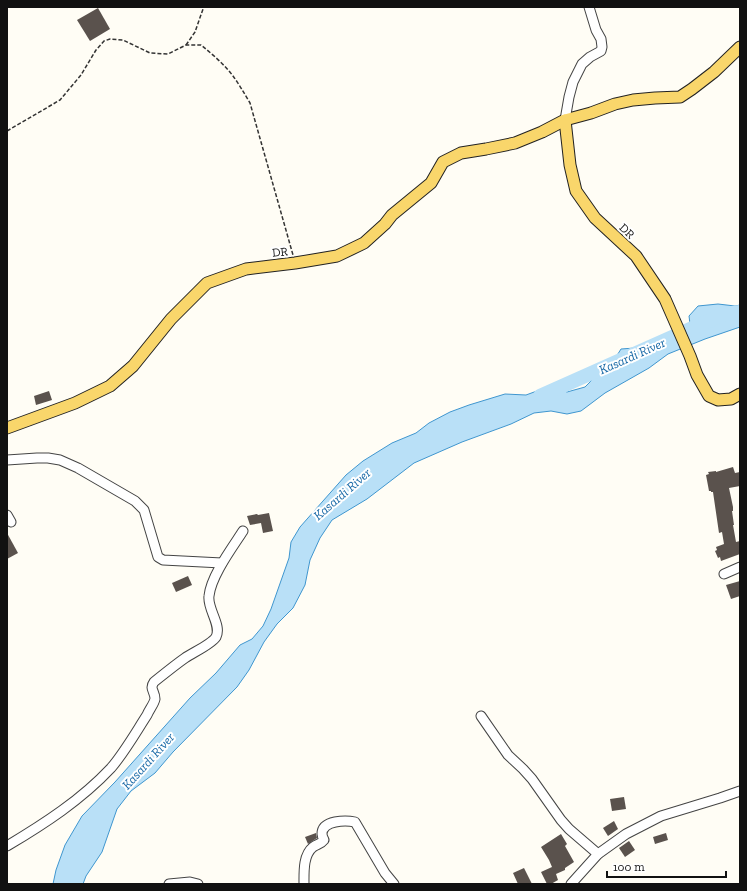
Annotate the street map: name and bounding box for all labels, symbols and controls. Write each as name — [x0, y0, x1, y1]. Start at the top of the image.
street label: DR — [616, 221, 638, 242]
street label: DR — [271, 244, 289, 260]
water label: Kasardi River — [597, 335, 668, 377]
water label: Kasardi River — [310, 465, 374, 523]
water label: Kasardi River — [119, 729, 178, 792]
scale bar — [607, 853, 726, 879]
text: 100 m — [613, 860, 645, 874]

